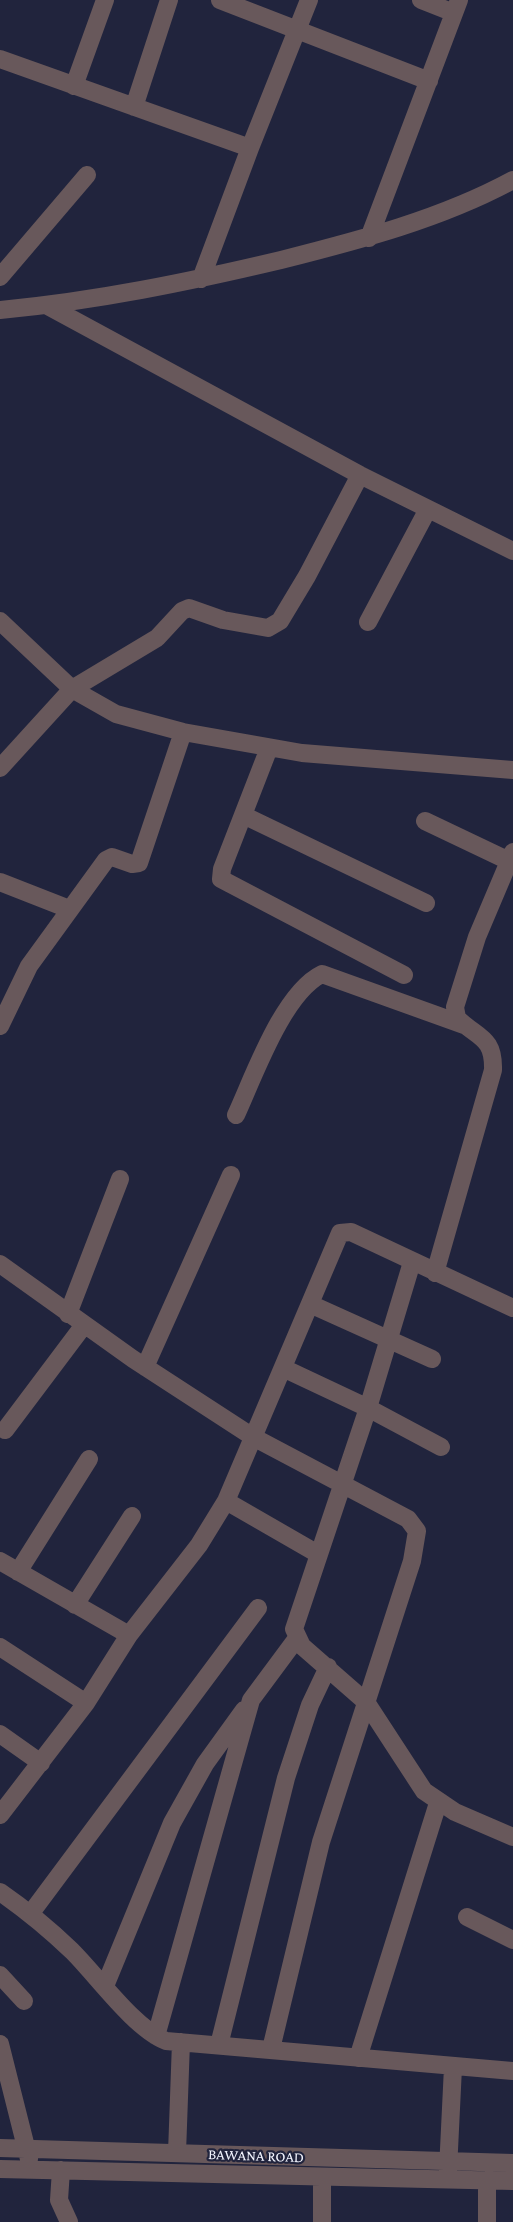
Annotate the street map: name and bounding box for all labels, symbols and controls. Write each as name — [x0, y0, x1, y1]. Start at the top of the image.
street label: BAWANA ROAD — [208, 2145, 304, 2167]

